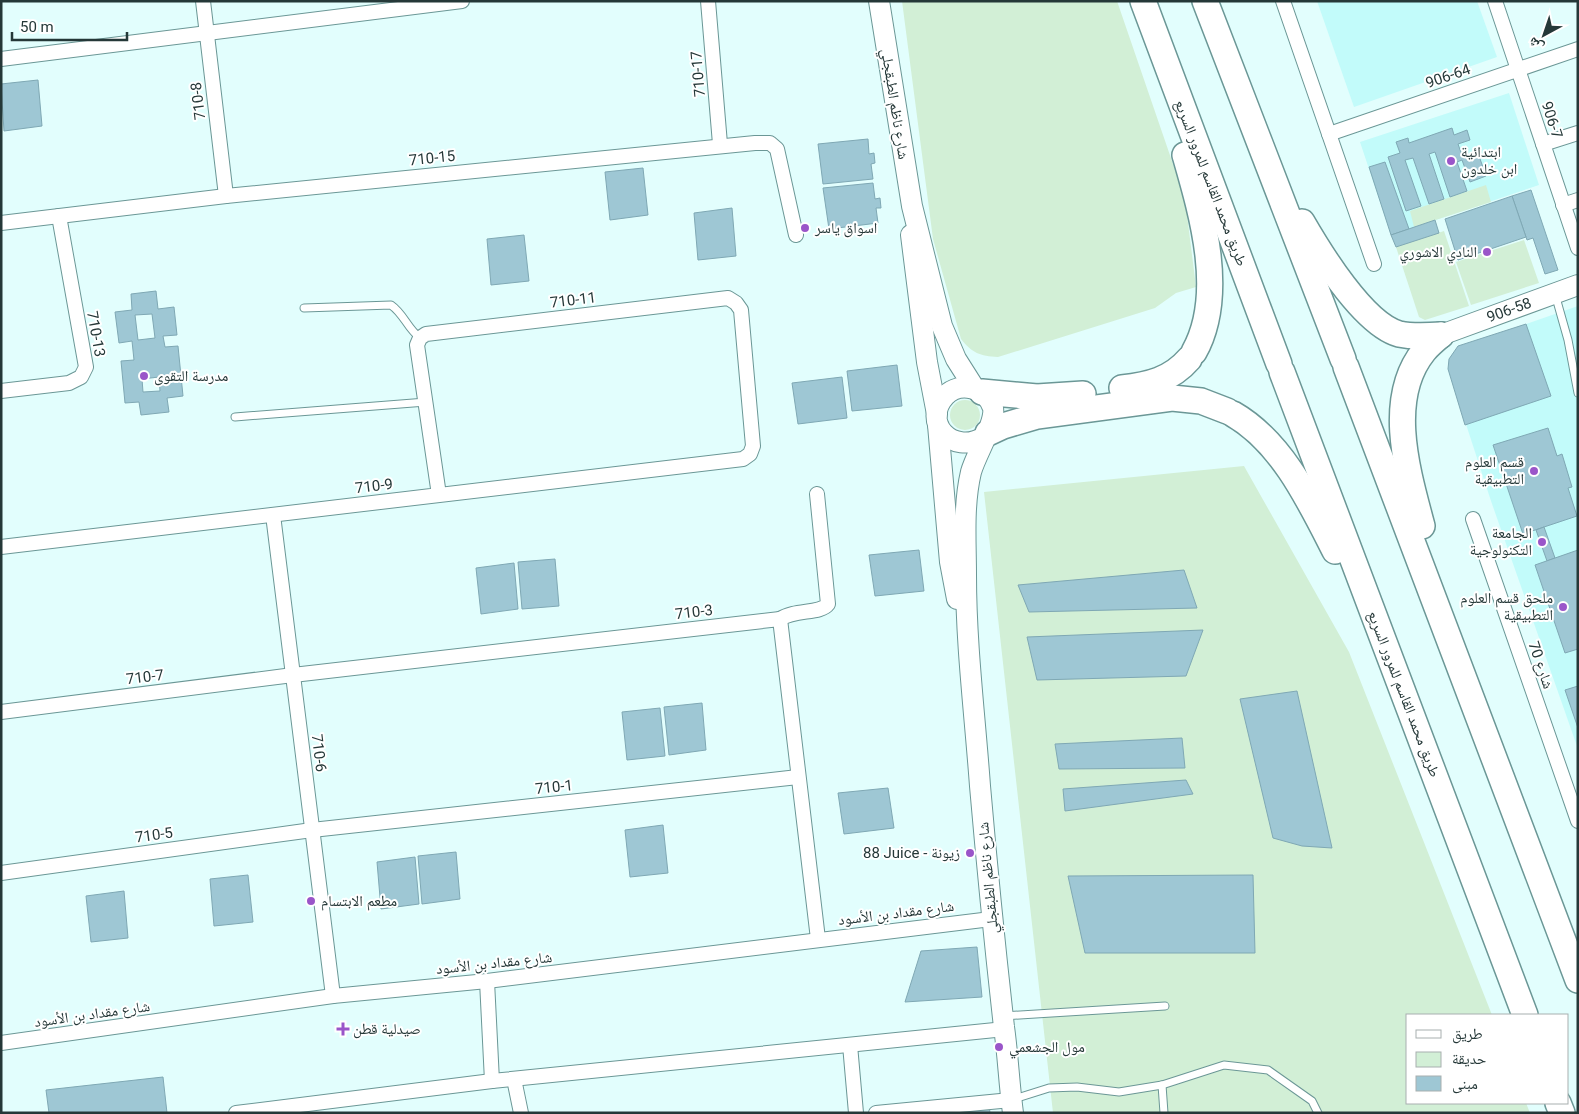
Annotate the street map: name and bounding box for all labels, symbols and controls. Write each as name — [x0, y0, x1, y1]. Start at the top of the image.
scale bar — [12, 10, 128, 42]
north arrow — [1519, 10, 1569, 60]
text: 50 m — [20, 18, 54, 36]
text: ش — [1525, 33, 1547, 56]
street label: شارع ناظم الطبقجلي — [875, 47, 913, 161]
street label: 710-17 — [687, 50, 709, 98]
street label: 906-64 — [1423, 60, 1473, 92]
street label: 710-8 — [187, 81, 209, 121]
street label: طريق محمد القاسم للمرور السريع — [1170, 97, 1251, 269]
street label: 906-7 — [1538, 99, 1566, 141]
place label: ابتدائية ابن خلدون — [1461, 143, 1517, 179]
street label: 710-15 — [408, 147, 456, 169]
marker: ابتدائية ابن خلدون — [1445, 155, 1457, 167]
place label: اسواق ياسر — [814, 219, 877, 238]
marker: اسواق ياسر — [799, 222, 811, 234]
place label: النادي الاشوري — [1400, 243, 1477, 264]
marker: النادي الاشوري — [1481, 246, 1493, 258]
street label: 710-11 — [549, 288, 597, 312]
street label: 906-58 — [1484, 294, 1534, 326]
street label: 710-13 — [83, 310, 109, 358]
place label: مدرسة التقوى — [154, 367, 229, 386]
marker: مدرسة التقوى — [138, 370, 150, 382]
place label: قسم العلوم التطبيقية — [1465, 453, 1524, 488]
marker: قسم العلوم التطبيقية — [1528, 465, 1540, 477]
street label: 710-9 — [354, 475, 394, 497]
place label: الجامعة التكنولوجية — [1470, 524, 1532, 559]
marker: الجامعة التكنولوجية — [1536, 536, 1548, 548]
place label: ملحق قسم العلوم التطبيقية — [1460, 589, 1553, 624]
street label: 710-3 — [674, 601, 714, 623]
marker: ملحق قسم العلوم التطبيقية — [1557, 601, 1569, 613]
street label: طريق محمد القاسم للمرور السريع — [1363, 608, 1444, 780]
street label: شارع 70 — [1524, 639, 1558, 692]
street label: 710-7 — [125, 666, 165, 688]
street label: 710-6 — [308, 733, 330, 773]
street label: 710-1 — [534, 776, 574, 798]
street label: شارع ناظم الطبقجلي — [974, 821, 1005, 935]
street label: 710-5 — [134, 823, 174, 847]
place label: 88 Juice - زيونة — [863, 844, 960, 862]
marker: 88 Juice - زيونة — [964, 847, 976, 859]
place label: مطعم الابتسام — [321, 892, 397, 911]
marker: مطعم الابتسام — [305, 895, 317, 907]
street label: شارع مقداد بن الأسود — [837, 897, 955, 930]
street label: شارع مقداد بن الأسود — [435, 948, 553, 979]
street label: شارع مقداد بن الأسود — [33, 997, 151, 1032]
legend — [1406, 1014, 1569, 1104]
place label: صيدلية قطن — [353, 1020, 421, 1039]
marker: صيدلية قطن — [337, 1023, 349, 1035]
text: طريق — [1452, 1025, 1483, 1044]
place label: مول الجشعمي — [1009, 1038, 1085, 1059]
marker: مول الجشعمي — [993, 1041, 1005, 1053]
text: حديقة — [1452, 1050, 1487, 1068]
text: مبنى — [1452, 1075, 1478, 1094]

